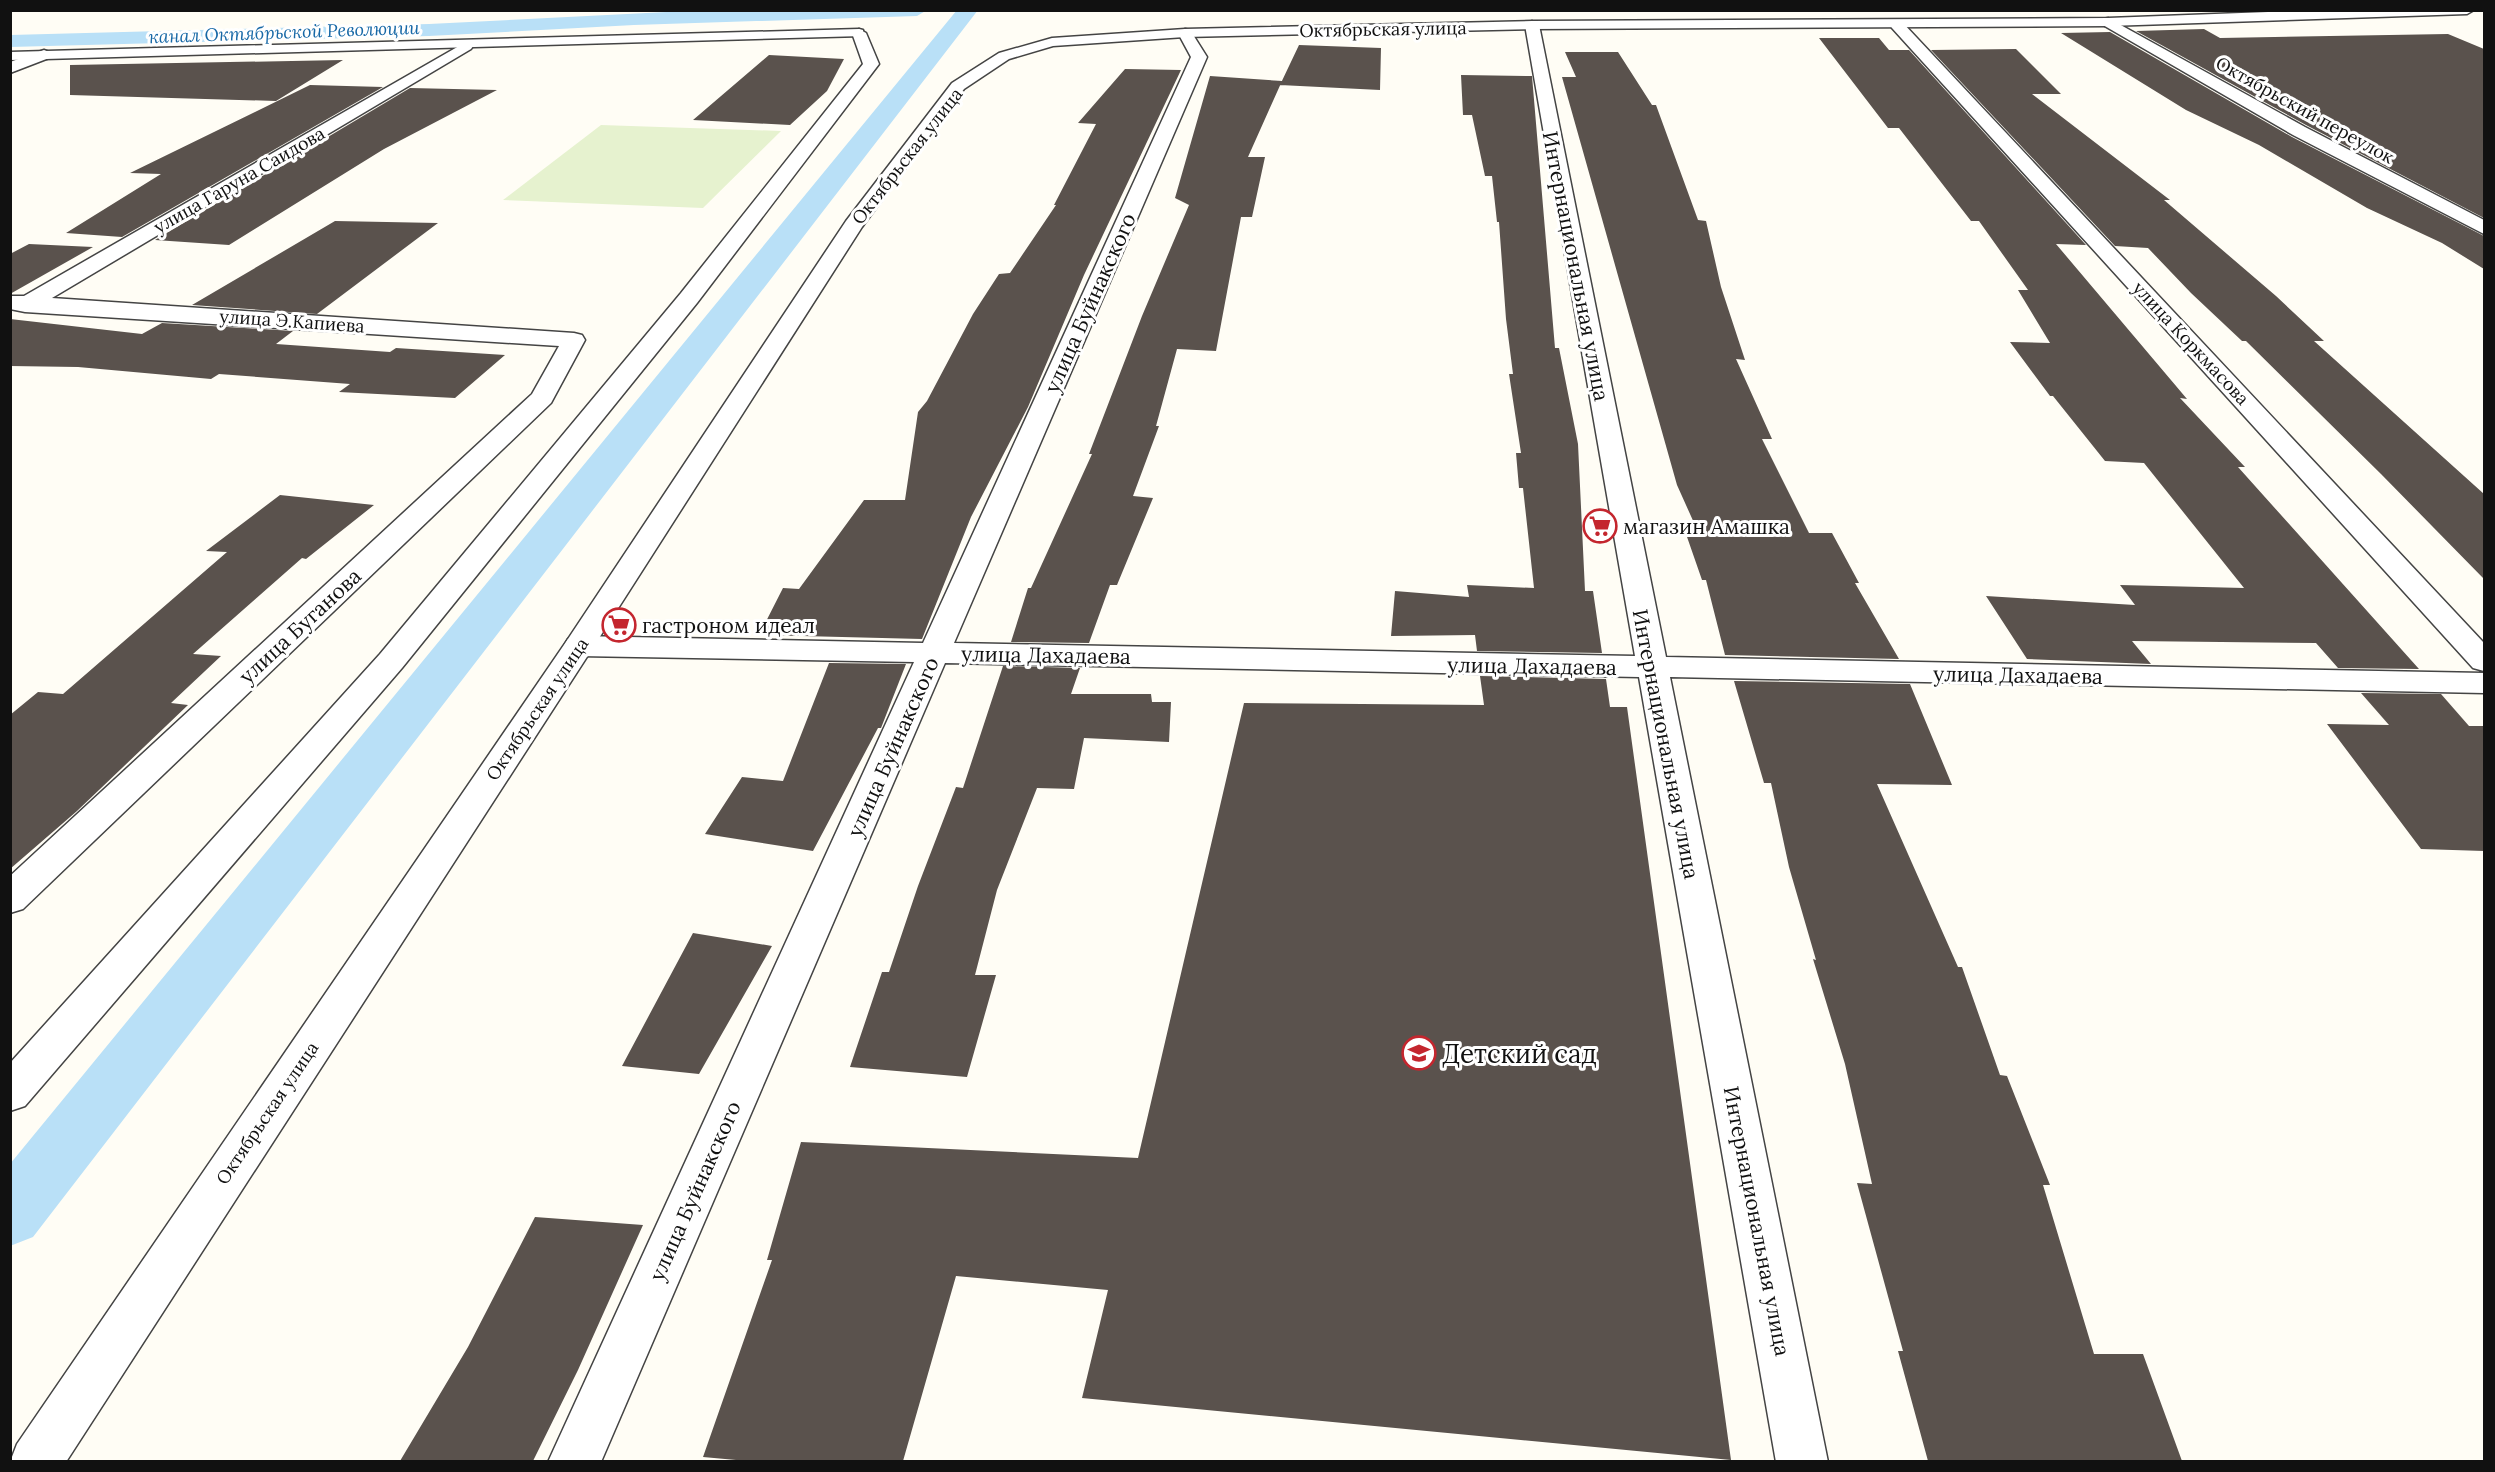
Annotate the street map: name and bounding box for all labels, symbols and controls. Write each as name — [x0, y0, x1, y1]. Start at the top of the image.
water label: канал Октябрьской Революции — [148, 16, 420, 48]
street label: Октябрьская улица — [1299, 16, 1467, 42]
street label: Октябрьский переулок — [2212, 51, 2399, 169]
street label: Октябрьская улица — [846, 83, 968, 229]
street label: улица Гаруна Саидова — [149, 122, 329, 238]
street label: Интернациональная улица — [1537, 129, 1615, 403]
street label: улица Буйнакского — [1038, 209, 1142, 397]
street label: улица Коркмасова — [2128, 276, 2254, 410]
street label: улица Э.Капиева — [219, 304, 365, 338]
supermarket icon: магазин Амашка — [1582, 508, 1618, 544]
place label: магазин Амашка — [1623, 513, 1790, 540]
street label: улица Буганова — [233, 562, 367, 689]
supermarket icon: гастроном идеал — [601, 607, 637, 643]
street label: Интернациональная улица — [1627, 607, 1705, 881]
place label: гастроном идеал — [642, 612, 815, 639]
street label: Октябрьская улица — [481, 633, 593, 785]
street label: улица Дахадаева — [961, 640, 1131, 670]
street label: улица Дахадаева — [1447, 651, 1617, 681]
street label: улица Буйнакского — [841, 653, 945, 841]
street label: улица Дахадаева — [1933, 660, 2103, 690]
school or university icon: Детский сад — [1401, 1035, 1437, 1071]
street label: Октябрьская улица — [211, 1037, 323, 1189]
place label: Детский сад — [1442, 1037, 1597, 1070]
street label: Интернациональная улица — [1718, 1084, 1796, 1358]
street label: улица Буйнакского — [643, 1097, 747, 1285]

